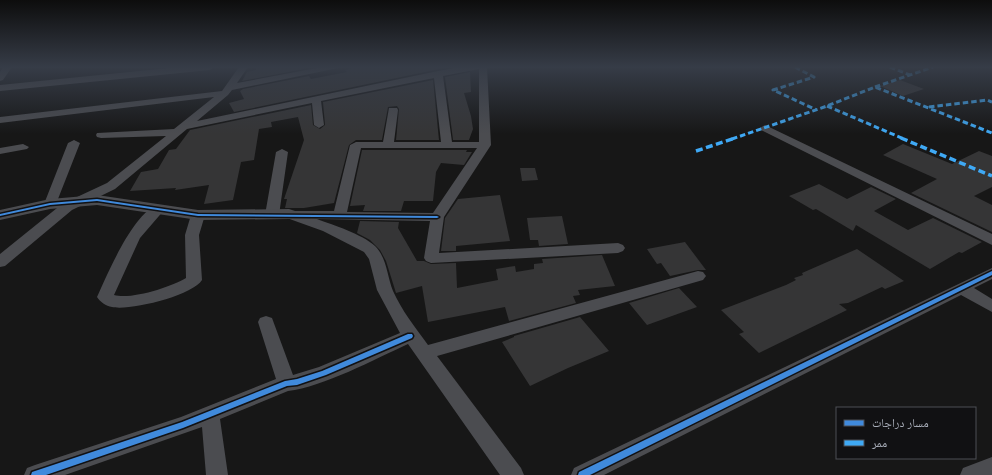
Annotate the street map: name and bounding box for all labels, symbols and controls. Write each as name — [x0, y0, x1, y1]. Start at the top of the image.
legend — [836, 407, 976, 459]
text: مسار دراجات — [872, 416, 929, 430]
text: ممر — [871, 436, 887, 450]

